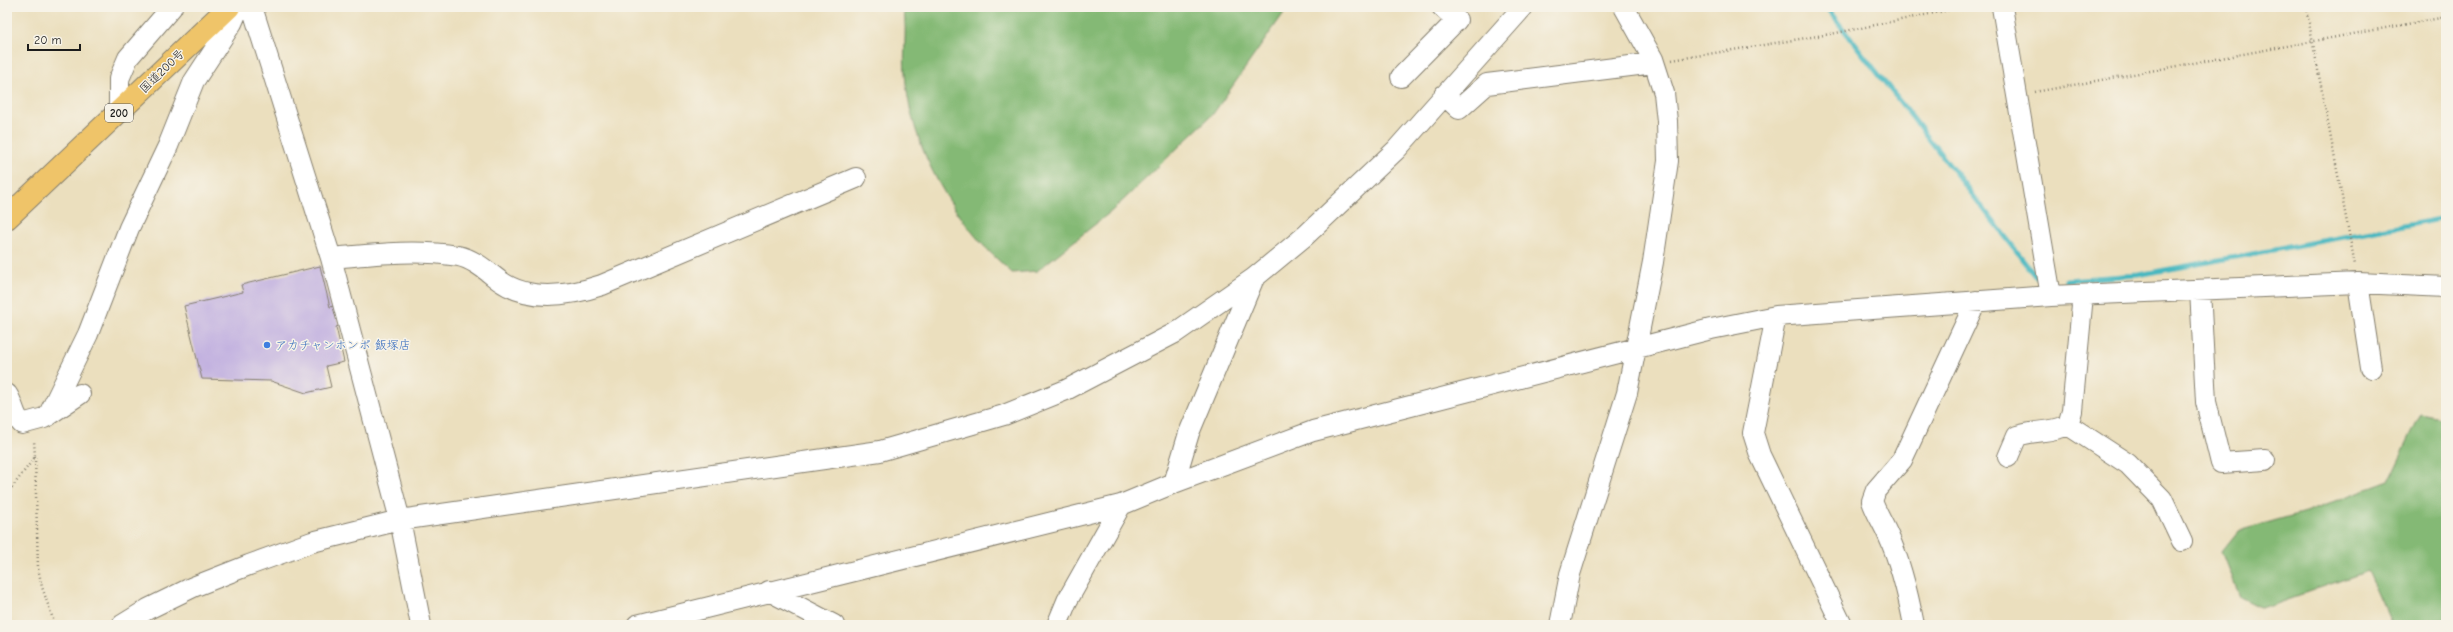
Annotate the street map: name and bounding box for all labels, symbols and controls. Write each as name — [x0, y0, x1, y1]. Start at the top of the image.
scale bar — [28, 26, 80, 52]
text: 20 m — [34, 33, 62, 47]
street label: 国道200号 — [137, 46, 187, 96]
road number: 200 — [105, 104, 133, 122]
place label: アカチャンホンポ 飯塚店 — [275, 338, 411, 352]
marker: アカチャンホンポ 飯塚店 — [262, 340, 272, 350]

